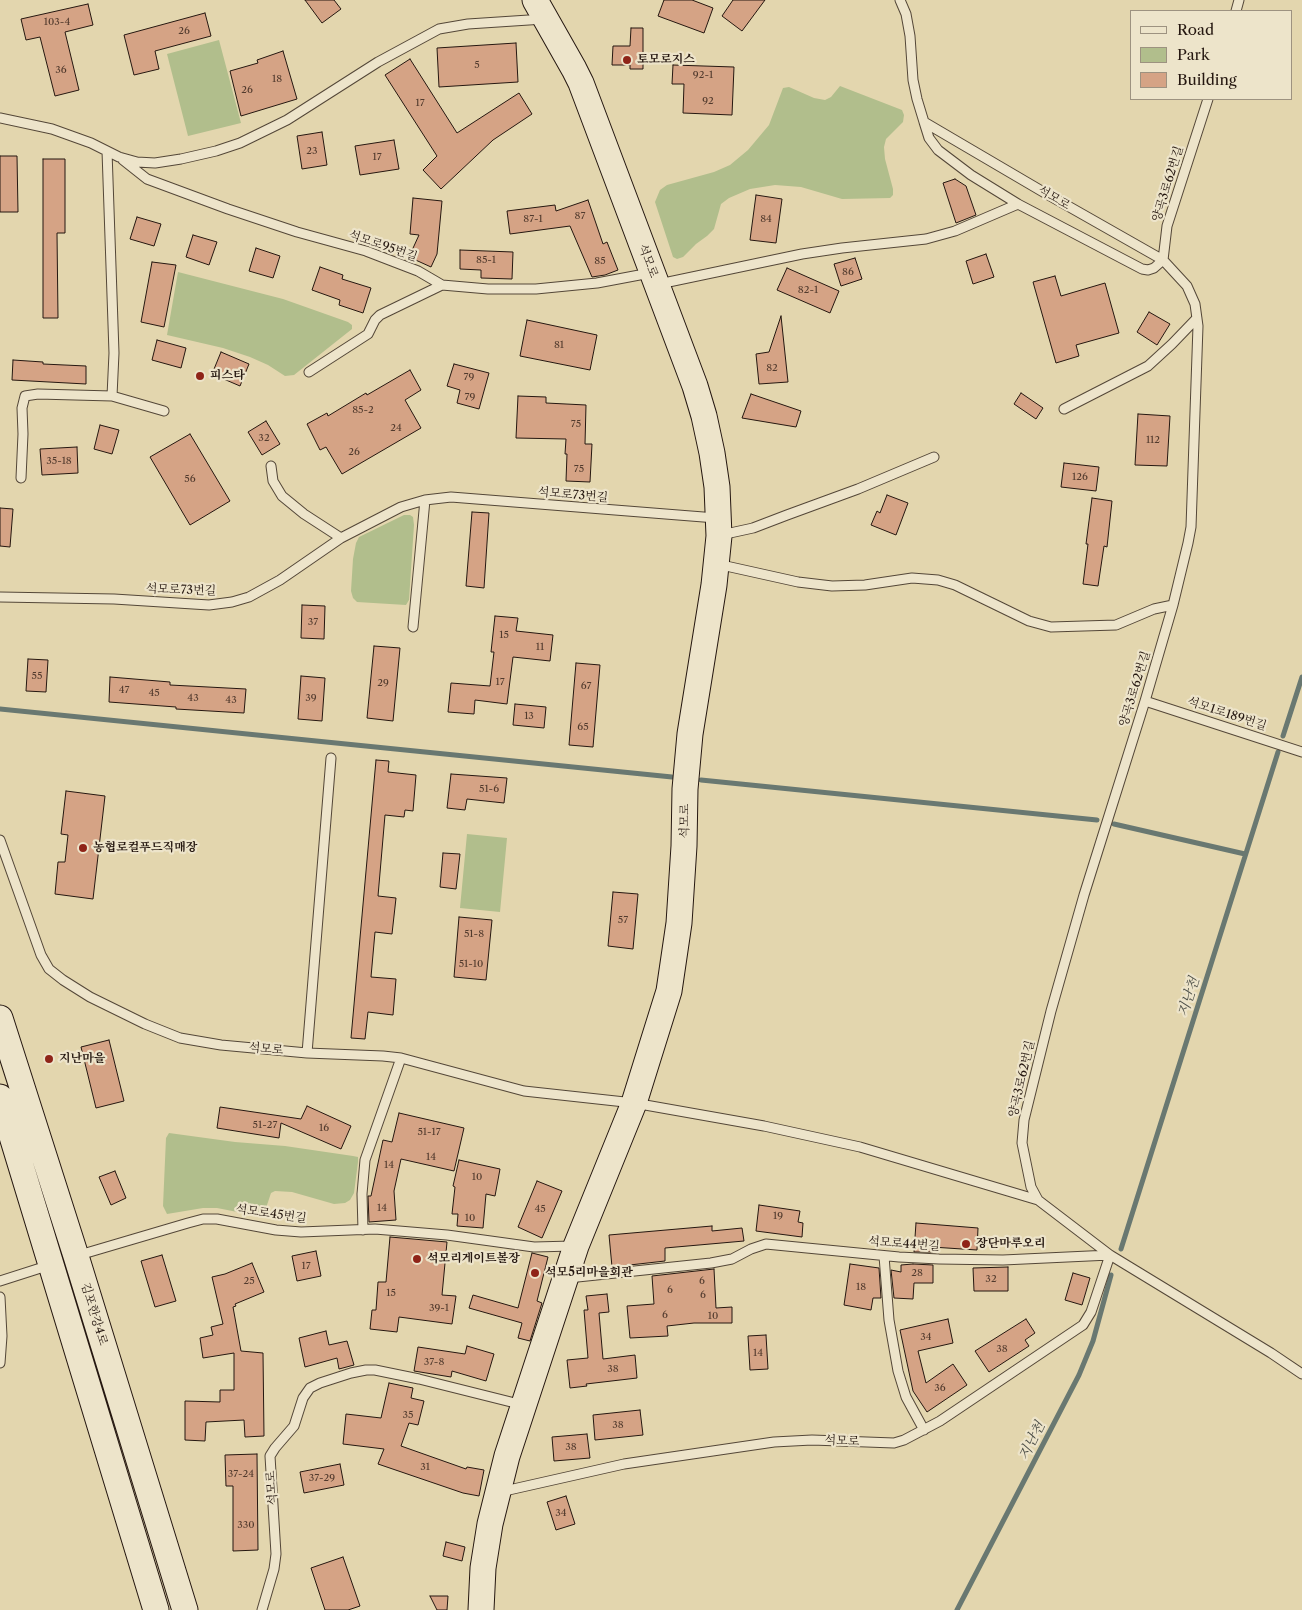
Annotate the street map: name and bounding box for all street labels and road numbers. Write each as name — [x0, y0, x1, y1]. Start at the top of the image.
street label: 양곡3로62번길 — [1150, 144, 1186, 224]
street label: 석모로 — [1035, 183, 1073, 213]
street label: 석모로95번길 — [347, 228, 419, 264]
street label: 석모로 — [635, 242, 661, 280]
street label: 석모로73번길 — [537, 485, 609, 505]
street label: 석모로73번길 — [146, 582, 216, 598]
street label: 양곡3로62번길 — [1117, 649, 1153, 729]
street label: 석모1로189번길 — [1186, 694, 1268, 734]
street label: 석모로 — [677, 803, 693, 839]
street label: 양곡3로62번길 — [1006, 1039, 1038, 1119]
street label: 석모로 — [248, 1040, 284, 1058]
street label: 석모로45번길 — [235, 1202, 307, 1226]
street label: 석모로44번길 — [868, 1234, 940, 1254]
street label: 김포한강4로 — [78, 1281, 110, 1347]
street label: 석모로 — [824, 1433, 860, 1449]
street label: 석모로 — [264, 1470, 280, 1506]

